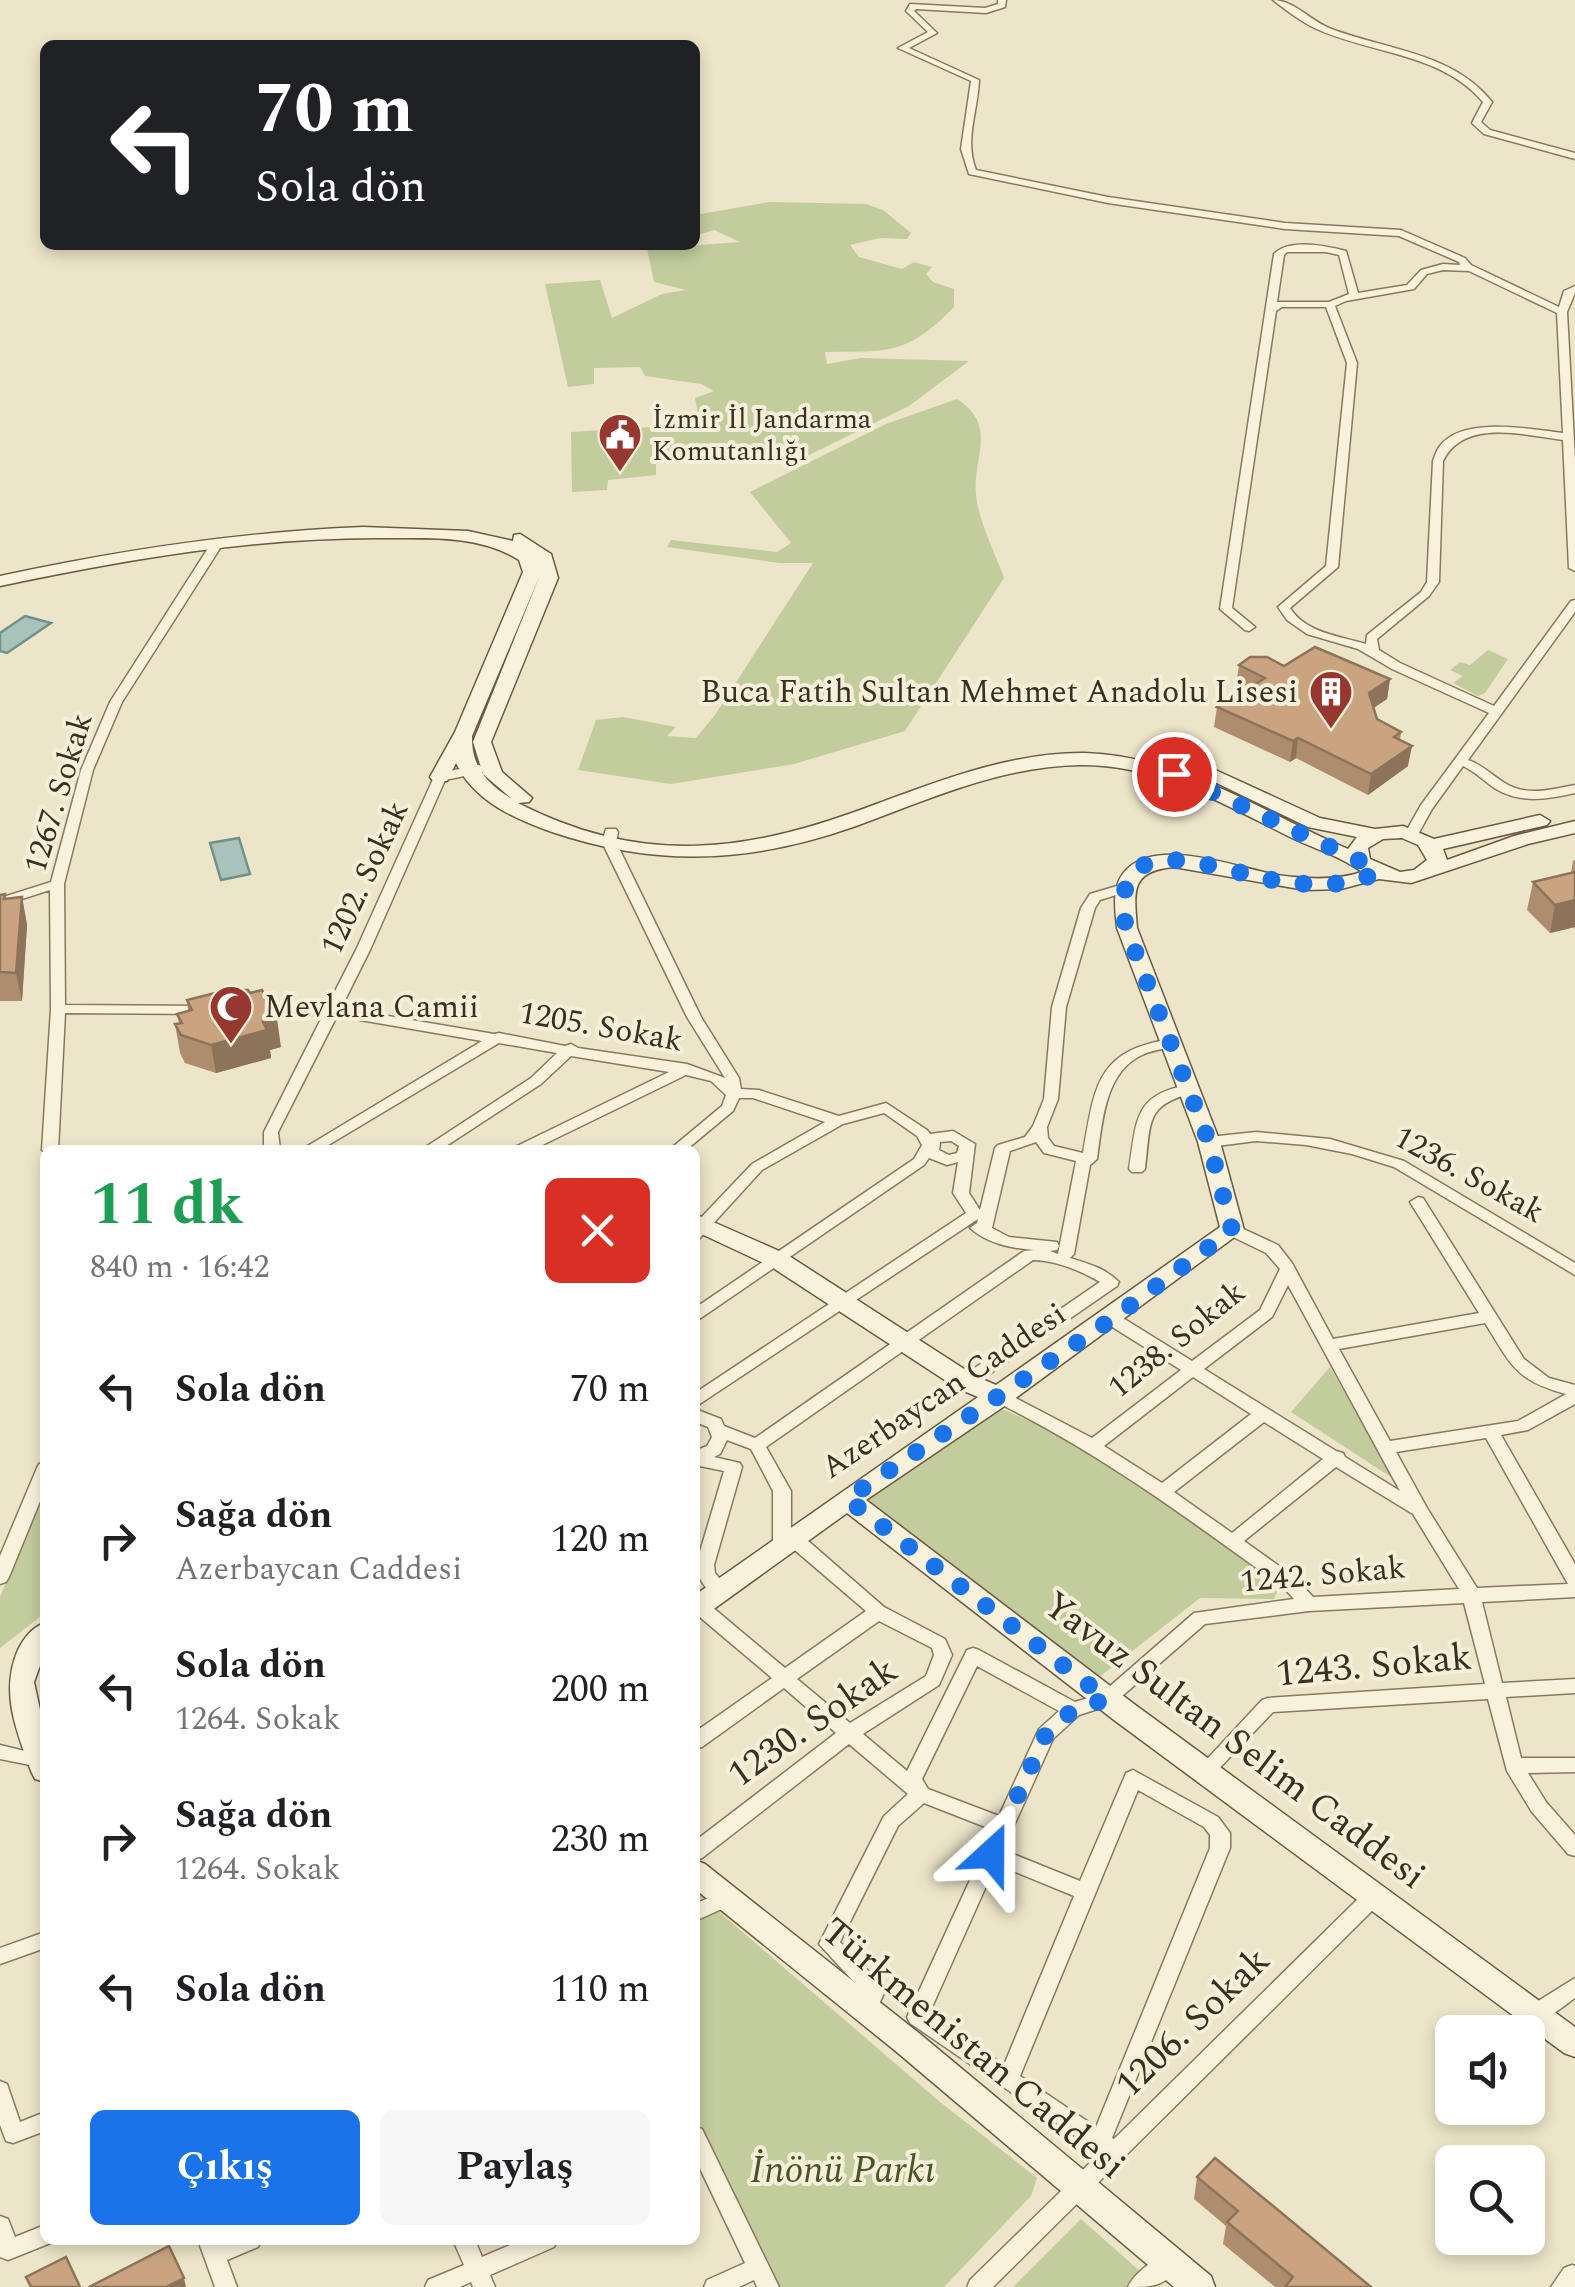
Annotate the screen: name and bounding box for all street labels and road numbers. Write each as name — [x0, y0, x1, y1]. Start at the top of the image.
street label: 1267. Sokak — [11, 707, 107, 879]
street label: 1202. Sokak — [308, 793, 422, 963]
street label: 1205. Sokak — [515, 988, 687, 1066]
street label: 1236. Sokak — [1385, 1113, 1553, 1237]
street label: 1238. Sokak — [1097, 1269, 1257, 1411]
street label: Azerbaycan Caddesi — [811, 1290, 1077, 1492]
street label: 1242. Sokak — [1238, 1543, 1408, 1607]
street label: Yavuz Sultan Selim Caddesi — [1030, 1577, 1438, 1905]
street label: 1243. Sokak — [1273, 1629, 1475, 1703]
street label: 1230. Sokak — [716, 1643, 910, 1803]
street label: Türkmenistan Caddesi — [808, 1904, 1138, 2194]
street label: 1206. Sokak — [1102, 1934, 1284, 2112]

